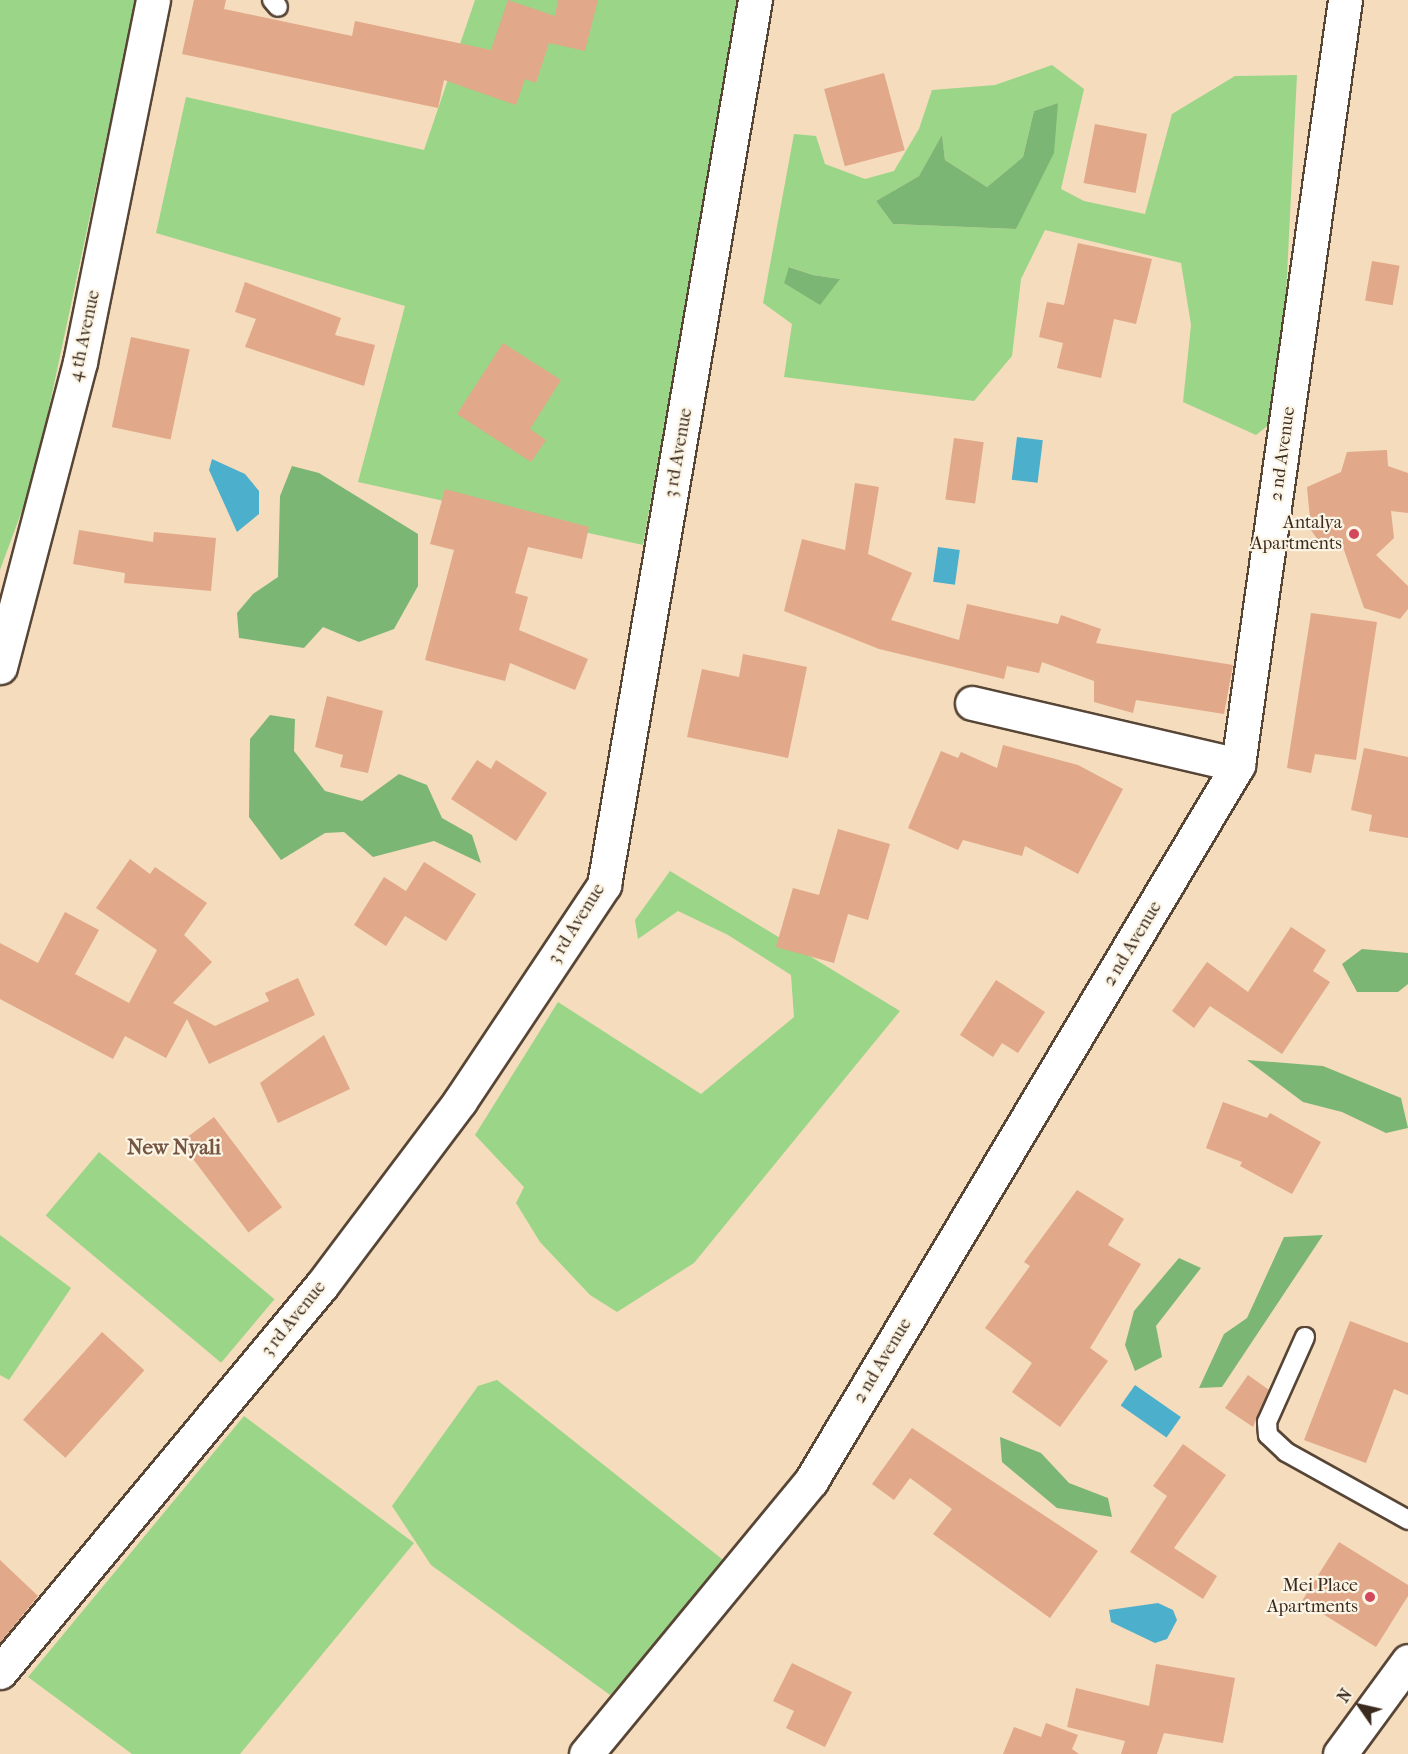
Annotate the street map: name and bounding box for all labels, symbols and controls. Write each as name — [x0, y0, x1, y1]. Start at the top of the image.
street label: 4 th Avenue — [65, 288, 105, 384]
street label: 2 nd Avenue — [1266, 405, 1300, 503]
street label: 3 rd Avenue — [661, 407, 697, 499]
place label: Antalya Apartments — [1251, 513, 1342, 556]
marker: Antalya Apartments — [1347, 527, 1361, 541]
street label: 3 rd Avenue — [544, 880, 610, 968]
street label: 2 nd Avenue — [1099, 898, 1167, 990]
district label: New Nyali — [127, 1134, 221, 1160]
street label: 3 rd Avenue — [257, 1277, 331, 1361]
street label: 2 nd Avenue — [849, 1315, 917, 1407]
place label: Mei Place Apartments — [1267, 1576, 1358, 1618]
marker: Mei Place Apartments — [1363, 1590, 1377, 1604]
north arrow — [1330, 1676, 1390, 1736]
text: N — [1333, 1685, 1356, 1706]

